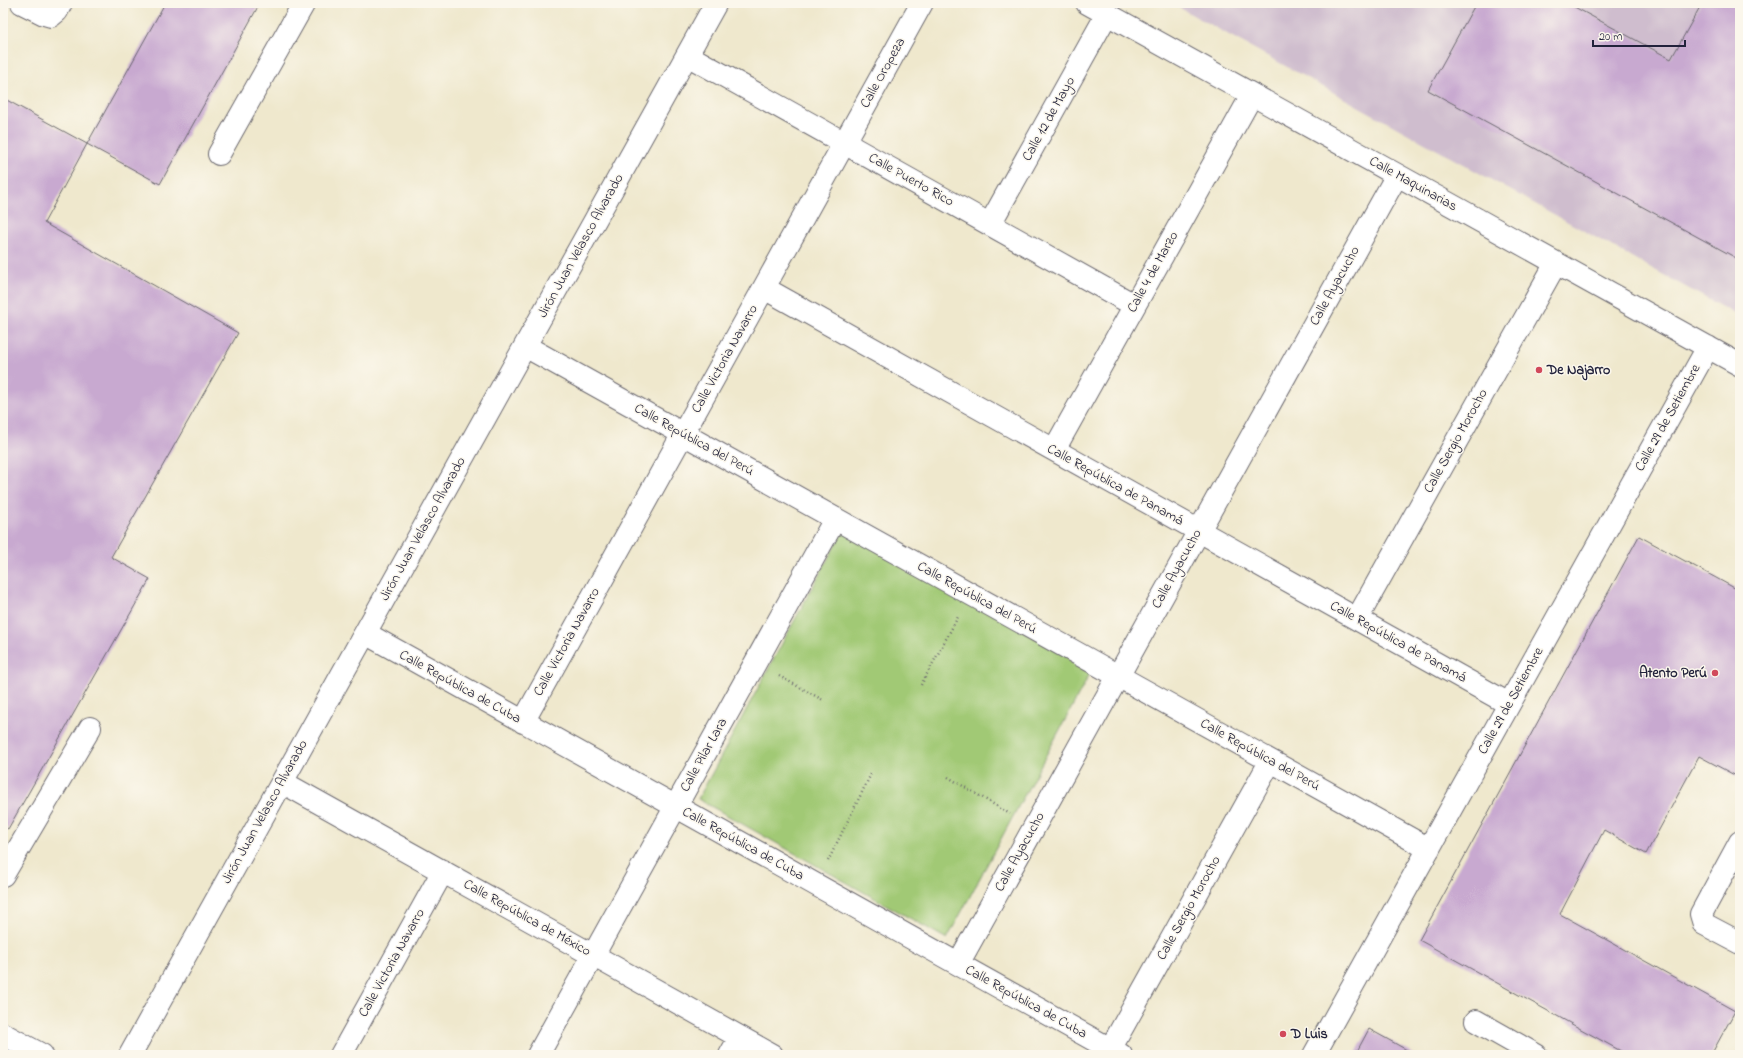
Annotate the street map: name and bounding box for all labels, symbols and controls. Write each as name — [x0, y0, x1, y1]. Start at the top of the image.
scale bar — [1593, 22, 1685, 48]
text: 20 m — [1599, 28, 1622, 46]
street label: Calle Oropeza — [855, 34, 911, 112]
street label: Calle 12 de Mayo — [1017, 73, 1082, 166]
street label: Calle Puerto Rico — [864, 148, 958, 212]
street label: Calle Maquinarias — [1365, 151, 1461, 217]
street label: Jirón Juan Velasco Alvarado — [533, 170, 629, 322]
street label: Calle 4 de Marzo — [1122, 227, 1184, 317]
street label: Calle Ayacucho — [1304, 242, 1366, 330]
street label: Calle Victoria Navarro — [686, 301, 764, 417]
place label: De Najarro — [1546, 360, 1610, 381]
street label: Calle 29 de Setiembre — [1630, 360, 1707, 475]
marker: De Najarro — [1534, 365, 1544, 375]
street label: Calle Sergio Morocho — [1419, 385, 1494, 498]
street label: Calle República del Perú — [630, 398, 758, 482]
street label: Calle República de Panamá — [1043, 439, 1187, 531]
street label: Jirón Juan Velasco Alvarado — [375, 453, 471, 605]
street label: Calle Ayacucho — [1146, 525, 1208, 613]
street label: Calle República del Perú — [913, 556, 1041, 640]
street label: Calle Victoria Navarro — [528, 584, 606, 700]
street label: Calle República de Panamá — [1326, 596, 1470, 688]
street label: Calle 29 de Setiembre — [1473, 643, 1550, 758]
street label: Calle República de Cuba — [395, 645, 525, 729]
place label: Atento Perú — [1639, 663, 1707, 684]
marker: Atento Perú — [1710, 668, 1720, 678]
street label: Calle República del Perú — [1196, 713, 1324, 797]
street label: Calle Pilar Lara — [675, 714, 733, 796]
street label: Jirón Juan Velasco Alvarado — [217, 736, 313, 888]
street label: Calle República de Cuba — [678, 802, 808, 886]
street label: Calle Ayacucho — [989, 808, 1051, 896]
street label: Calle Sergio Morocho — [1152, 852, 1227, 965]
street label: Calle República de México — [459, 874, 595, 962]
street label: Calle Victoria Navarro — [353, 905, 431, 1021]
street label: Calle República de Cuba — [961, 960, 1091, 1044]
place label: D Luis — [1290, 1024, 1328, 1045]
marker: D Luis — [1278, 1029, 1288, 1039]

